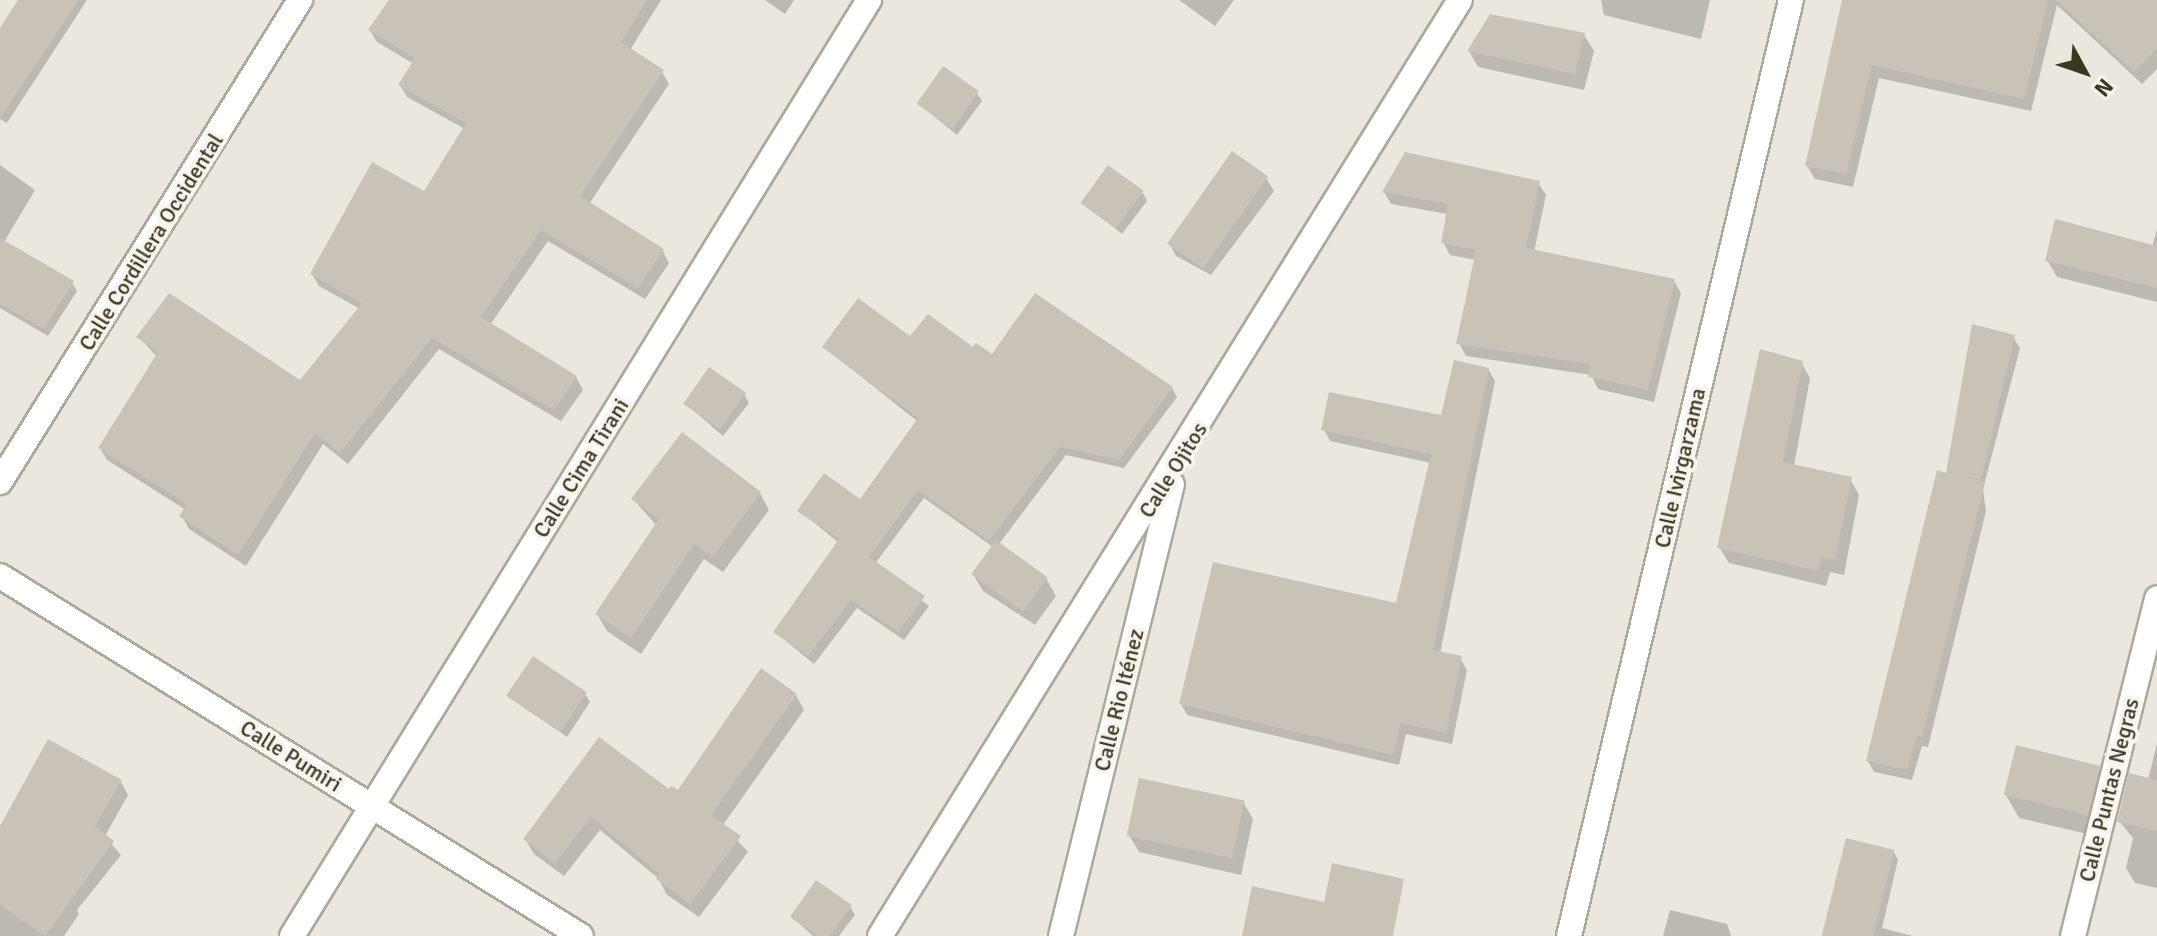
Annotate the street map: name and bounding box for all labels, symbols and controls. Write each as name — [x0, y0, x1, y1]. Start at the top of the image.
north arrow — [2045, 32, 2125, 112]
text: N — [2089, 73, 2119, 102]
street label: Calle Cordillera Occidental — [73, 128, 229, 356]
street label: Calle Ivirgarzama — [1649, 385, 1711, 551]
street label: Calle Cima Tirani — [528, 393, 634, 543]
street label: Calle Ojitos — [1133, 417, 1213, 523]
street label: Calle Rio Iténez — [1089, 626, 1149, 774]
street label: Calle Puntas Negras — [2073, 695, 2145, 885]
street label: Calle Pumiri — [235, 714, 347, 798]

